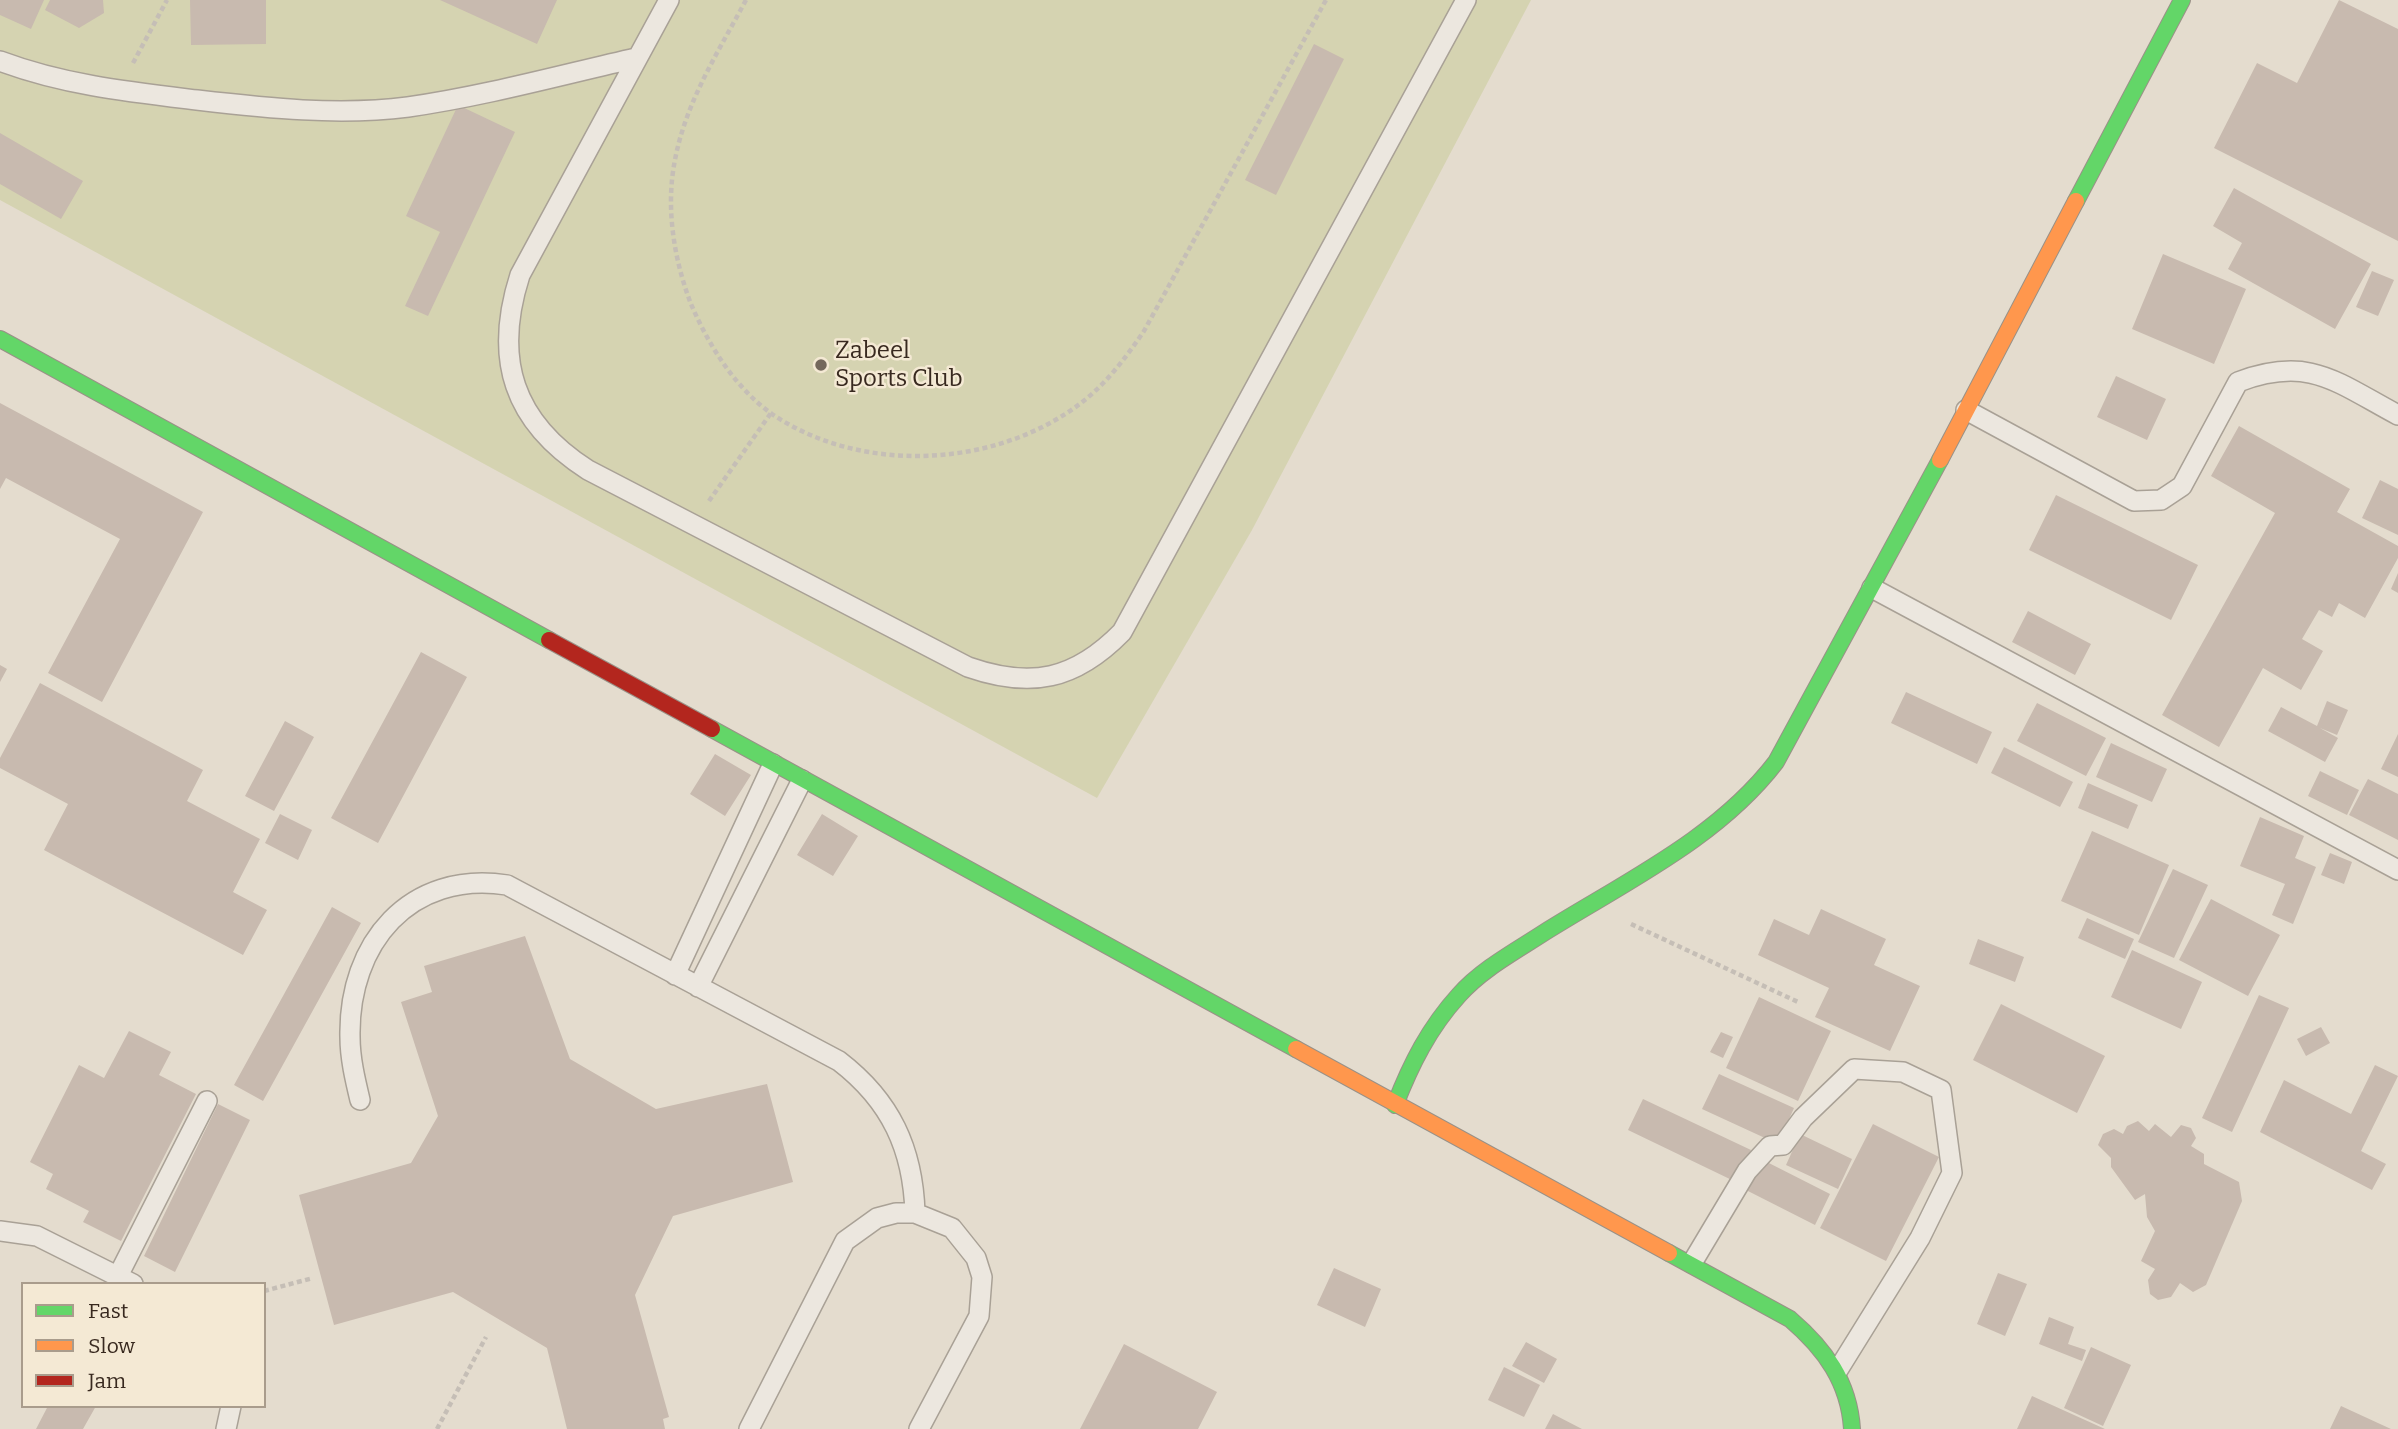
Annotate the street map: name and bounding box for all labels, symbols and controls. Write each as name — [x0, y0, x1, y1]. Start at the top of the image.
place label: Zabeel Sports Club — [835, 337, 963, 393]
marker: Zabeel Sports Club — [813, 357, 829, 373]
legend — [21, 1282, 266, 1408]
text: Fast — [88, 1298, 128, 1324]
text: Slow — [88, 1333, 135, 1359]
text: Jam — [88, 1368, 126, 1394]

